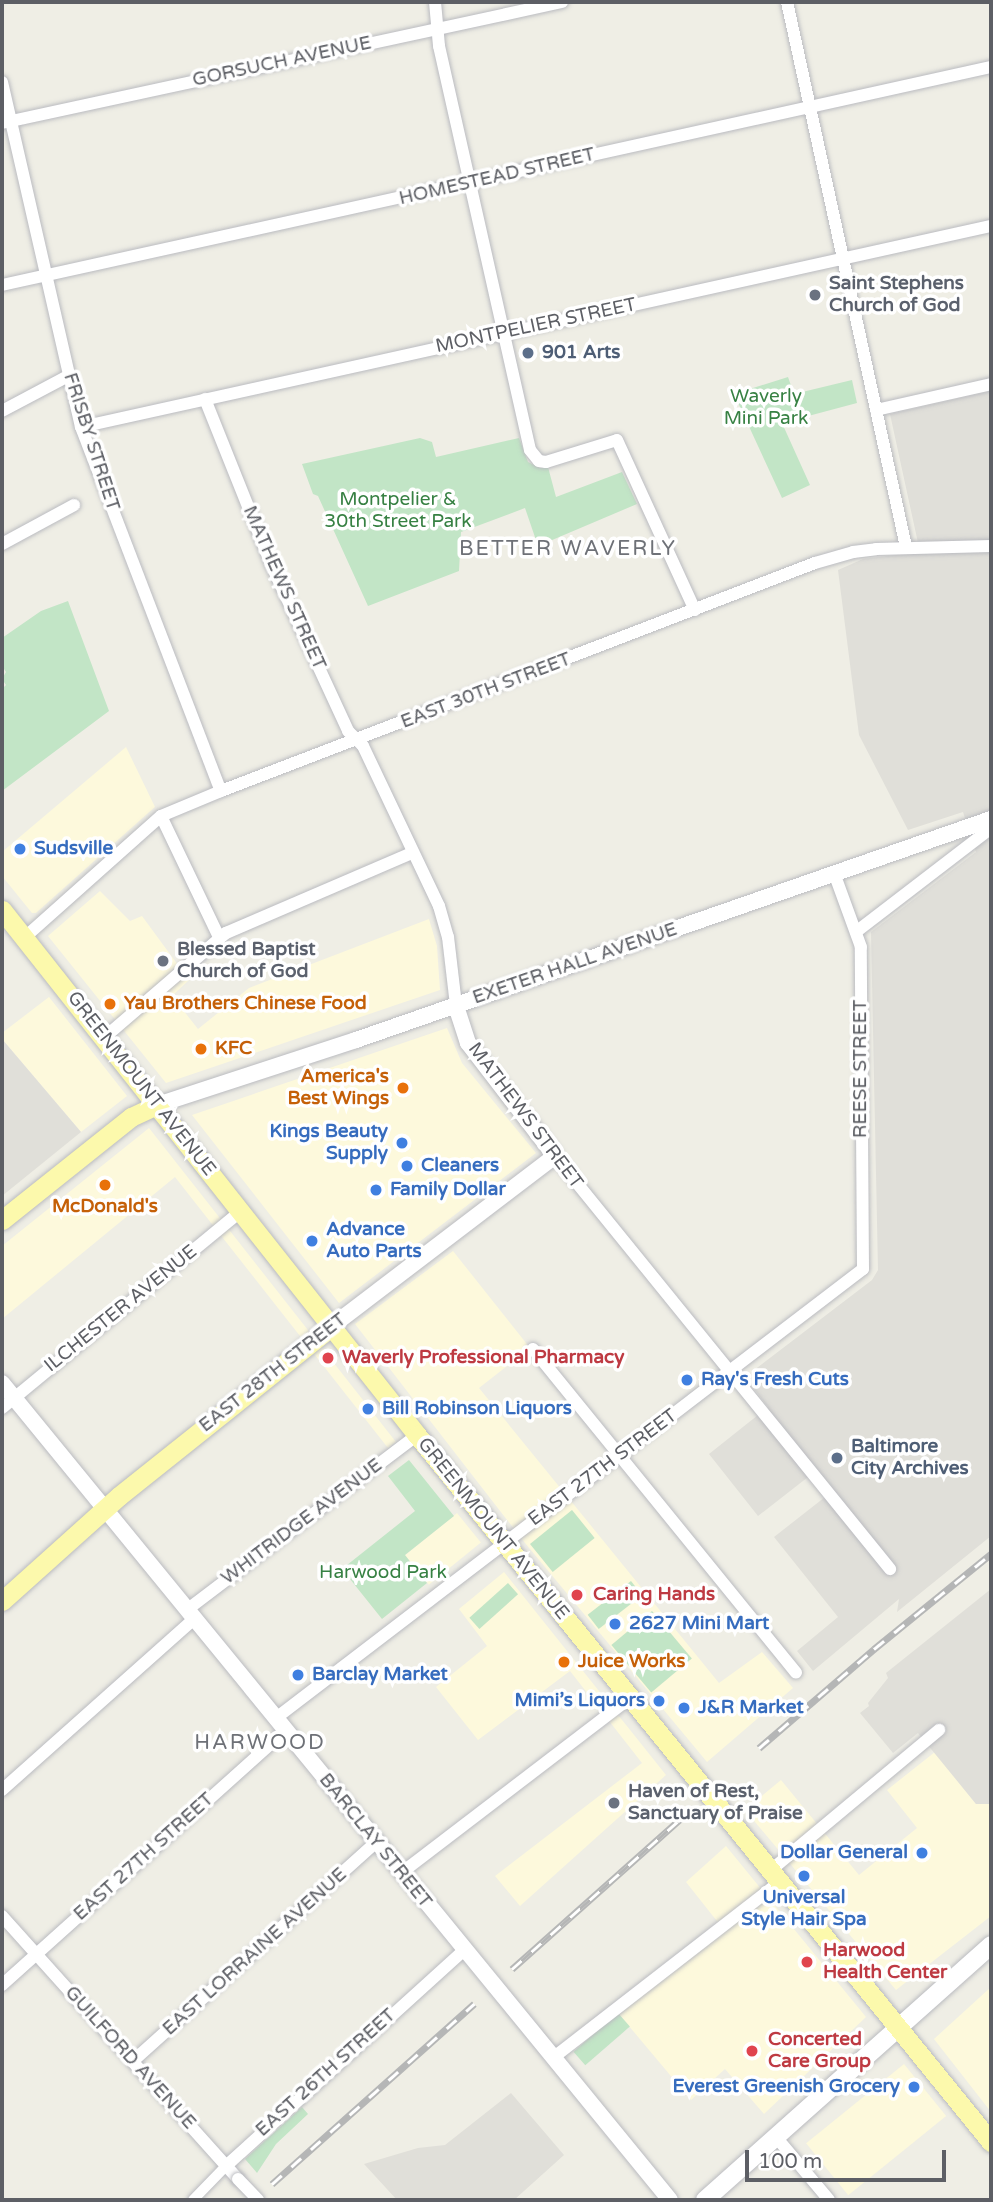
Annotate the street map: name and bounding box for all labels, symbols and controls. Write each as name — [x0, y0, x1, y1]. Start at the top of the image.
street label: GORSUCH AVENUE — [190, 32, 374, 92]
street label: HOMESTEAD STREET — [397, 143, 597, 211]
place label: Saint Stephens Church of God — [829, 273, 964, 317]
marker: Saint Stephens Church of God — [807, 287, 823, 303]
street label: MONTPELIER STREET — [434, 294, 638, 358]
place label: 901 Arts — [542, 342, 620, 364]
marker: 901 Arts — [520, 345, 536, 361]
street label: FRISBY STREET — [58, 370, 124, 514]
park label: Waverly Mini Park — [724, 386, 808, 430]
park label: Montpelier & 30th Street Park — [324, 489, 472, 533]
street label: MATHEWS STREET — [238, 502, 330, 674]
district label: BETTER WAVERLY — [461, 536, 675, 562]
street label: EAST 30TH STREET — [398, 648, 574, 734]
place label: Sudsville — [34, 838, 113, 860]
marker: Sudsville — [12, 841, 28, 857]
street label: EXETER HALL AVENUE — [470, 918, 680, 1010]
place label: Blessed Baptist Church of God — [177, 939, 315, 983]
marker: Blessed Baptist Church of God — [155, 953, 171, 969]
street label: GREENMOUNT AVENUE — [62, 987, 220, 1181]
place label: Yau Brothers Chinese Food — [124, 993, 367, 1015]
marker: Yau Brothers Chinese Food — [102, 996, 118, 1012]
street label: REESE STREET — [850, 1000, 872, 1138]
place label: KFC — [215, 1038, 252, 1060]
street label: MATHEWS STREET — [463, 1038, 587, 1194]
marker: KFC — [193, 1041, 209, 1057]
place label: America's Best Wings — [288, 1066, 389, 1110]
marker: America's Best Wings — [395, 1080, 411, 1096]
place label: Kings Beauty Supply — [270, 1121, 388, 1165]
marker: Kings Beauty Supply — [394, 1135, 410, 1151]
place label: Cleaners — [421, 1155, 499, 1177]
marker: Cleaners — [399, 1158, 415, 1174]
marker: McDonald's — [97, 1177, 113, 1193]
place label: Family Dollar — [390, 1179, 506, 1201]
marker: Family Dollar — [368, 1182, 384, 1198]
place label: McDonald's — [52, 1196, 158, 1218]
place label: Advance Auto Parts — [326, 1219, 422, 1263]
marker: Advance Auto Parts — [304, 1233, 320, 1249]
street label: ILCHESTER AVENUE — [40, 1240, 202, 1378]
street label: EAST 28TH STREET — [195, 1308, 351, 1438]
place label: Waverly Professional Pharmacy — [342, 1347, 624, 1369]
marker: Waverly Professional Pharmacy — [320, 1350, 336, 1366]
place label: Ray's Fresh Cuts — [701, 1369, 849, 1391]
marker: Ray's Fresh Cuts — [679, 1372, 695, 1388]
place label: Bill Robinson Liquors — [382, 1398, 572, 1420]
marker: Bill Robinson Liquors — [360, 1401, 376, 1417]
street label: EAST 27TH STREET — [524, 1405, 682, 1531]
street label: GREENMOUNT AVENUE — [412, 1433, 574, 1625]
place label: Baltimore City Archives — [851, 1436, 969, 1480]
marker: Baltimore City Archives — [829, 1450, 845, 1466]
street label: WHITRIDGE AVENUE — [217, 1454, 387, 1590]
park label: Harwood Park — [319, 1562, 447, 1584]
place label: Caring Hands — [593, 1584, 715, 1606]
marker: Caring Hands — [567, 1585, 587, 1605]
place label: 2627 Mini Mart — [629, 1613, 769, 1635]
marker: 2627 Mini Mart — [607, 1616, 623, 1632]
place label: Juice Works — [578, 1651, 685, 1673]
marker: Juice Works — [556, 1654, 572, 1670]
place label: Barclay Market — [312, 1664, 448, 1686]
marker: Barclay Market — [290, 1667, 306, 1683]
place label: Mimi’s Liquors — [514, 1690, 645, 1712]
marker: Mimi’s Liquors — [651, 1693, 667, 1709]
place label: J&R Market — [698, 1697, 804, 1719]
marker: J&R Market — [676, 1700, 692, 1716]
district label: HARWOOD — [195, 1730, 325, 1756]
street label: BARCLAY STREET — [314, 1769, 436, 1913]
place label: Haven of Rest, Sanctuary of Praise — [628, 1781, 803, 1825]
street label: EAST 27TH STREET — [69, 1788, 219, 1926]
marker: Haven of Rest, Sanctuary of Praise — [606, 1795, 622, 1811]
place label: Dollar General — [780, 1842, 908, 1864]
marker: Dollar General — [914, 1845, 930, 1861]
street label: EAST LORRAINE AVENUE — [158, 1863, 352, 2041]
marker: Universal Style Hair Spa — [796, 1868, 812, 1884]
place label: Universal Style Hair Spa — [741, 1887, 867, 1931]
place label: Harwood Health Center — [823, 1940, 947, 1984]
marker: Harwood Health Center — [797, 1952, 817, 1972]
street label: GUILFORD AVENUE — [60, 1982, 200, 2134]
street label: EAST 26TH STREET — [251, 2004, 401, 2142]
place label: Concerted Care Group — [768, 2029, 871, 2073]
marker: Concerted Care Group — [742, 2041, 762, 2061]
place label: Everest Greenish Grocery — [672, 2076, 900, 2098]
marker: Everest Greenish Grocery — [906, 2079, 922, 2095]
scale bar — [748, 2136, 949, 2180]
text: 100 m — [758, 2149, 822, 2174]

